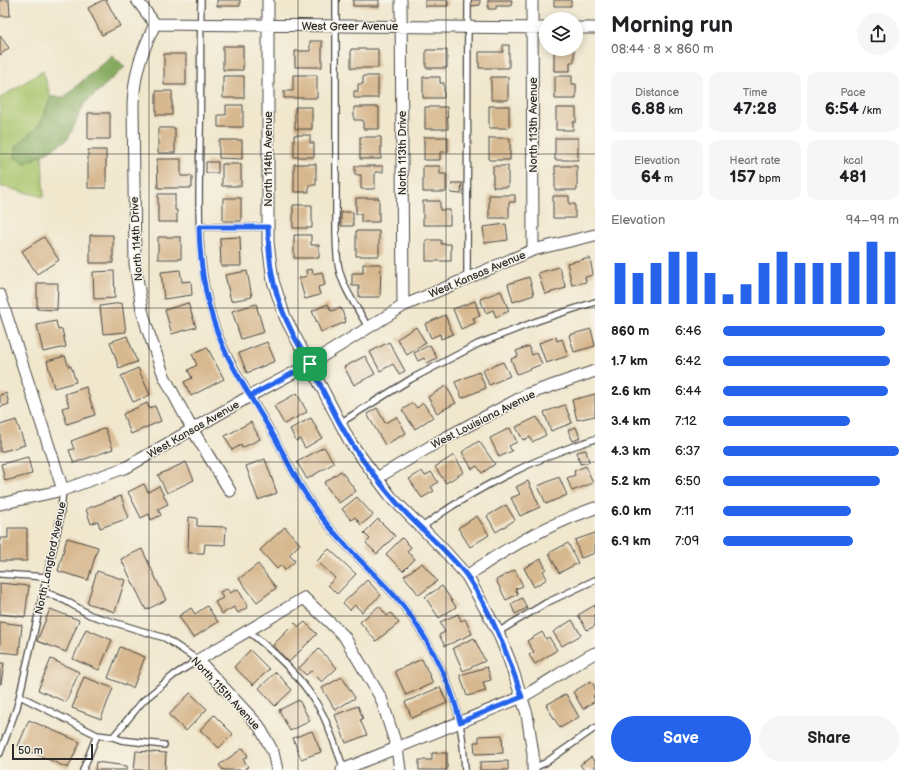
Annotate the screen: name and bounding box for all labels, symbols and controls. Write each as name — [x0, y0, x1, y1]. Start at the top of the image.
map controls — [539, 12, 583, 56]
button: layers — [539, 12, 583, 56]
text: Morning run — [611, 12, 733, 39]
button: share — [857, 13, 899, 55]
street label: West Greer Avenue — [302, 20, 399, 33]
text: 08:44 · 8 × 860 m — [611, 41, 714, 57]
street label: North 113th Avenue — [527, 77, 540, 173]
text: Distance — [635, 86, 679, 99]
text: Time — [743, 86, 767, 99]
text: Pace — [840, 86, 866, 99]
text: 6.88 — [631, 99, 666, 119]
text: 47:28 — [733, 99, 777, 119]
text: 6:54 — [825, 99, 859, 119]
text: km — [666, 104, 683, 117]
text: /km — [859, 104, 881, 117]
street label: North 113th Drive — [396, 110, 409, 195]
street label: North 114th Avenue — [262, 111, 275, 207]
text: Elevation — [634, 154, 680, 167]
text: Heart rate — [730, 154, 780, 167]
text: kcal — [843, 154, 863, 167]
text: 64 — [641, 167, 661, 187]
text: 157 — [730, 167, 756, 187]
text: 481 — [839, 167, 867, 187]
text: m — [661, 172, 673, 185]
text: bpm — [756, 172, 781, 185]
street label: North 114th Drive — [128, 196, 145, 282]
text: Elevation — [611, 212, 665, 228]
text: 94–99 m — [846, 212, 899, 228]
street label: West Kansas Avenue — [427, 248, 528, 301]
text: 860 m — [611, 323, 649, 339]
text: 6:46 — [675, 323, 701, 339]
pin — [293, 347, 327, 381]
icon: arrive — [299, 353, 321, 375]
text: 1.7 km — [611, 353, 648, 369]
text: 6:42 — [675, 353, 701, 369]
text: 2.6 km — [611, 383, 651, 399]
text: 6:44 — [675, 383, 701, 399]
street label: West Louisiana Avenue — [429, 387, 538, 451]
street label: West Kansas Avenue — [145, 398, 242, 461]
text: 3.4 km — [611, 413, 651, 429]
text: 7:12 — [675, 413, 697, 429]
text: 4.3 km — [611, 443, 651, 459]
text: 6:37 — [675, 443, 700, 459]
text: 5.2 km — [611, 473, 651, 489]
text: 6:50 — [675, 473, 701, 489]
street label: North Langford Avenue — [32, 500, 69, 616]
text: 6.0 km — [611, 503, 651, 519]
text: 7:11 — [675, 503, 694, 519]
text: 6.9 km — [611, 533, 651, 549]
text: 7:09 — [675, 533, 699, 549]
street label: North 115th Avenue — [188, 654, 263, 733]
button: Save — [611, 716, 751, 762]
button: Share — [759, 716, 899, 762]
scale bar — [12, 742, 93, 761]
text: 50 m — [18, 744, 43, 757]

